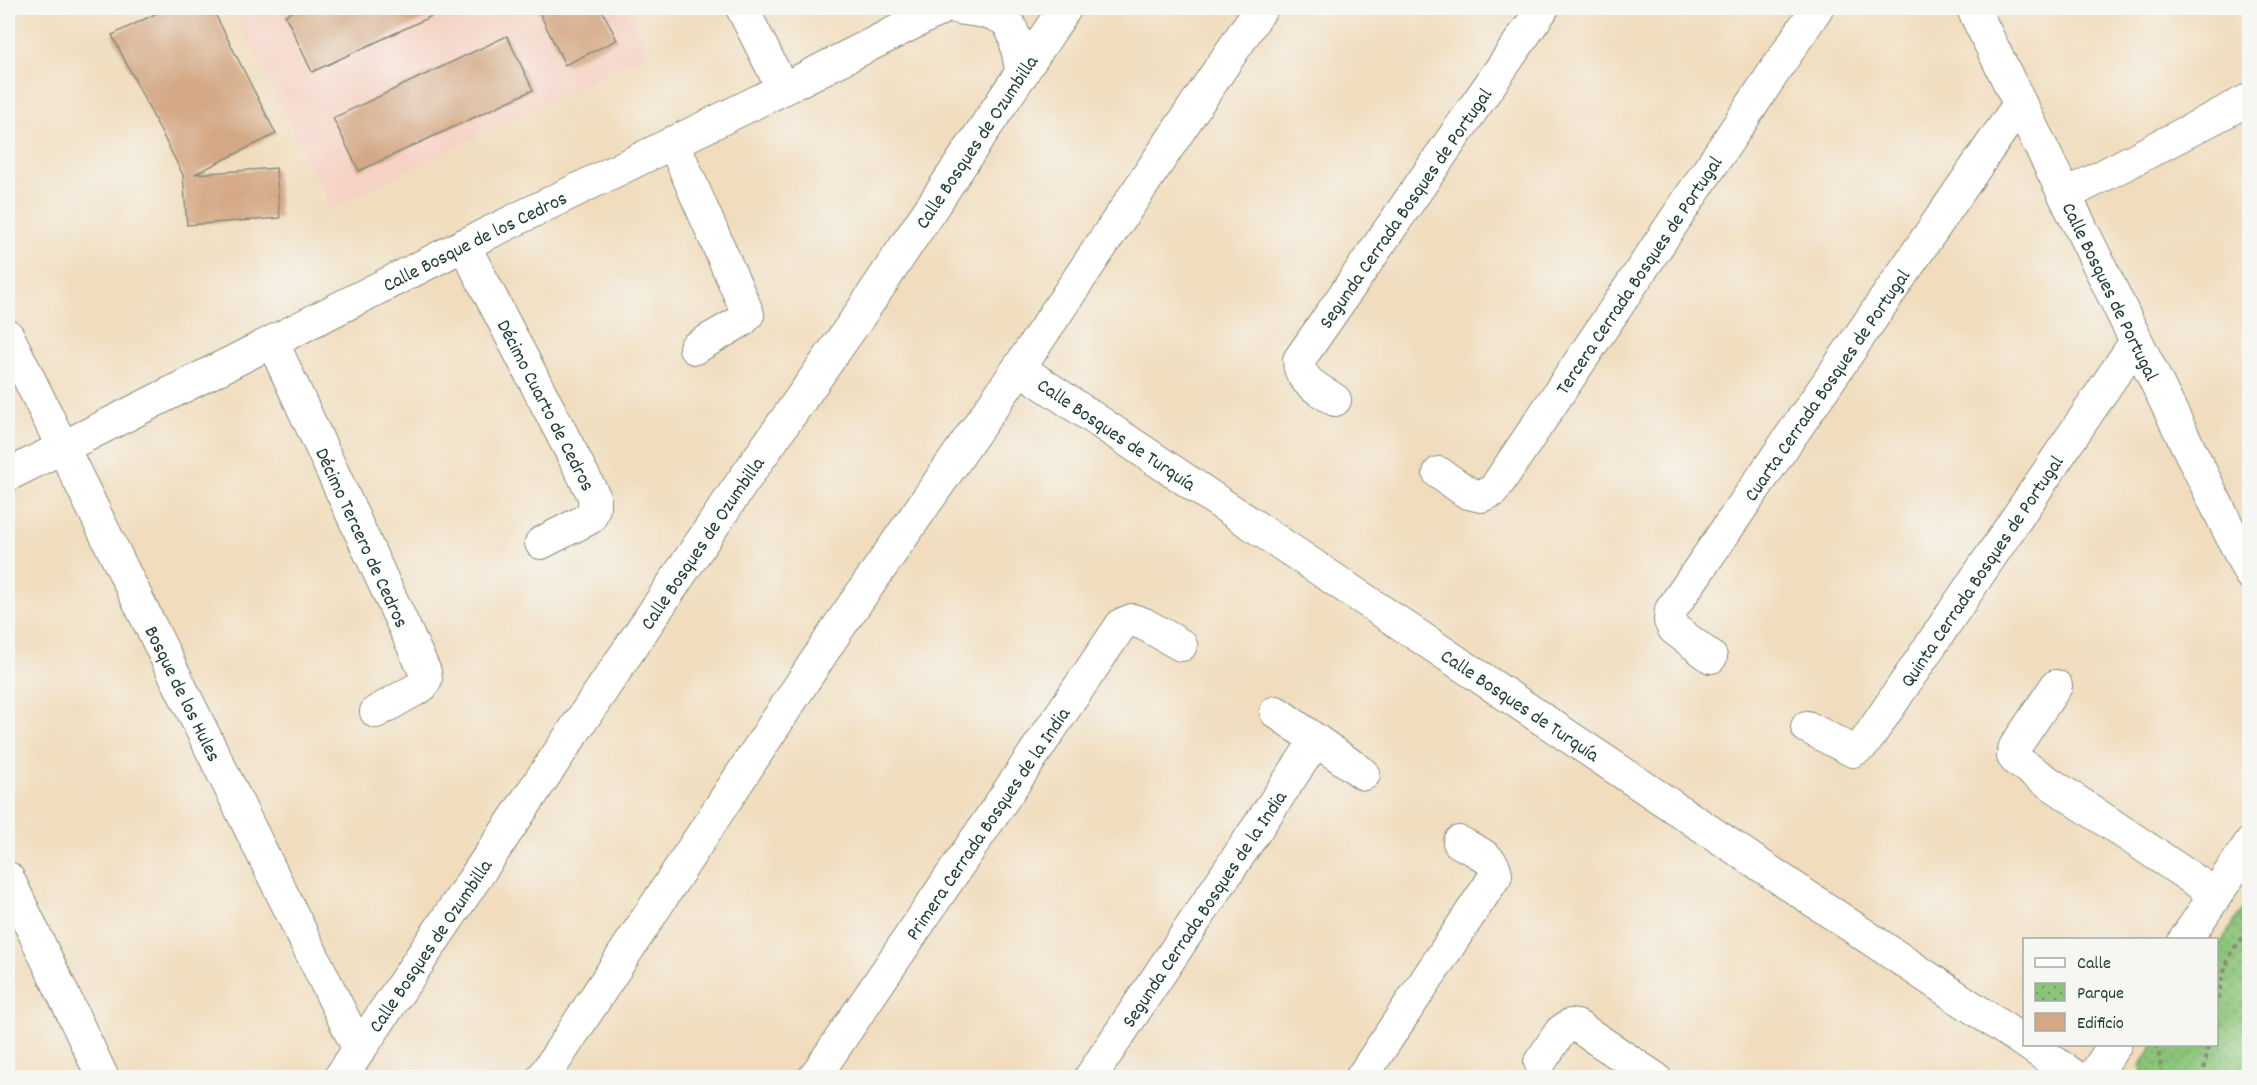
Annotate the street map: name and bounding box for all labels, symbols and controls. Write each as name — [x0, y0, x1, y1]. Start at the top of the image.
street label: Calle Bosques de Ozumbilla — [910, 50, 1047, 236]
street label: Segunda Cerrada Bosques de Portugal — [1314, 83, 1501, 335]
street label: Tercera Cerrada Bosques de Portugal — [1550, 151, 1731, 401]
street label: Calle Bosque de los Cedros — [379, 186, 572, 301]
street label: Calle Bosques de Portugal — [2053, 198, 2164, 387]
street label: Cuarta Cerrada Bosques de Portugal — [1739, 264, 1919, 508]
street label: Décimo Cuarto de Cedros — [488, 316, 600, 497]
street label: Calle Bosques de Turquía — [1030, 373, 1201, 500]
street label: Décimo Tercero de Cedros — [306, 444, 414, 633]
street label: Quinta Cerrada Bosques de Portugal — [1895, 451, 2072, 694]
street label: Calle Bosques de Ozumbilla — [635, 452, 773, 637]
street label: Bosque de los Hules — [136, 622, 226, 767]
street label: Calle Bosques de Turquía — [1434, 644, 1604, 771]
street label: Primera Cerrada Bosques de la India — [900, 702, 1079, 947]
street label: Segunda Cerrada Bosques de la India — [1117, 786, 1296, 1034]
street label: Calle Bosques de Ozumbilla — [363, 854, 501, 1039]
legend — [2023, 938, 2218, 1046]
text: Calle — [2077, 952, 2111, 977]
text: Parque — [2077, 982, 2124, 1007]
text: Edificio — [2077, 1012, 2124, 1037]

